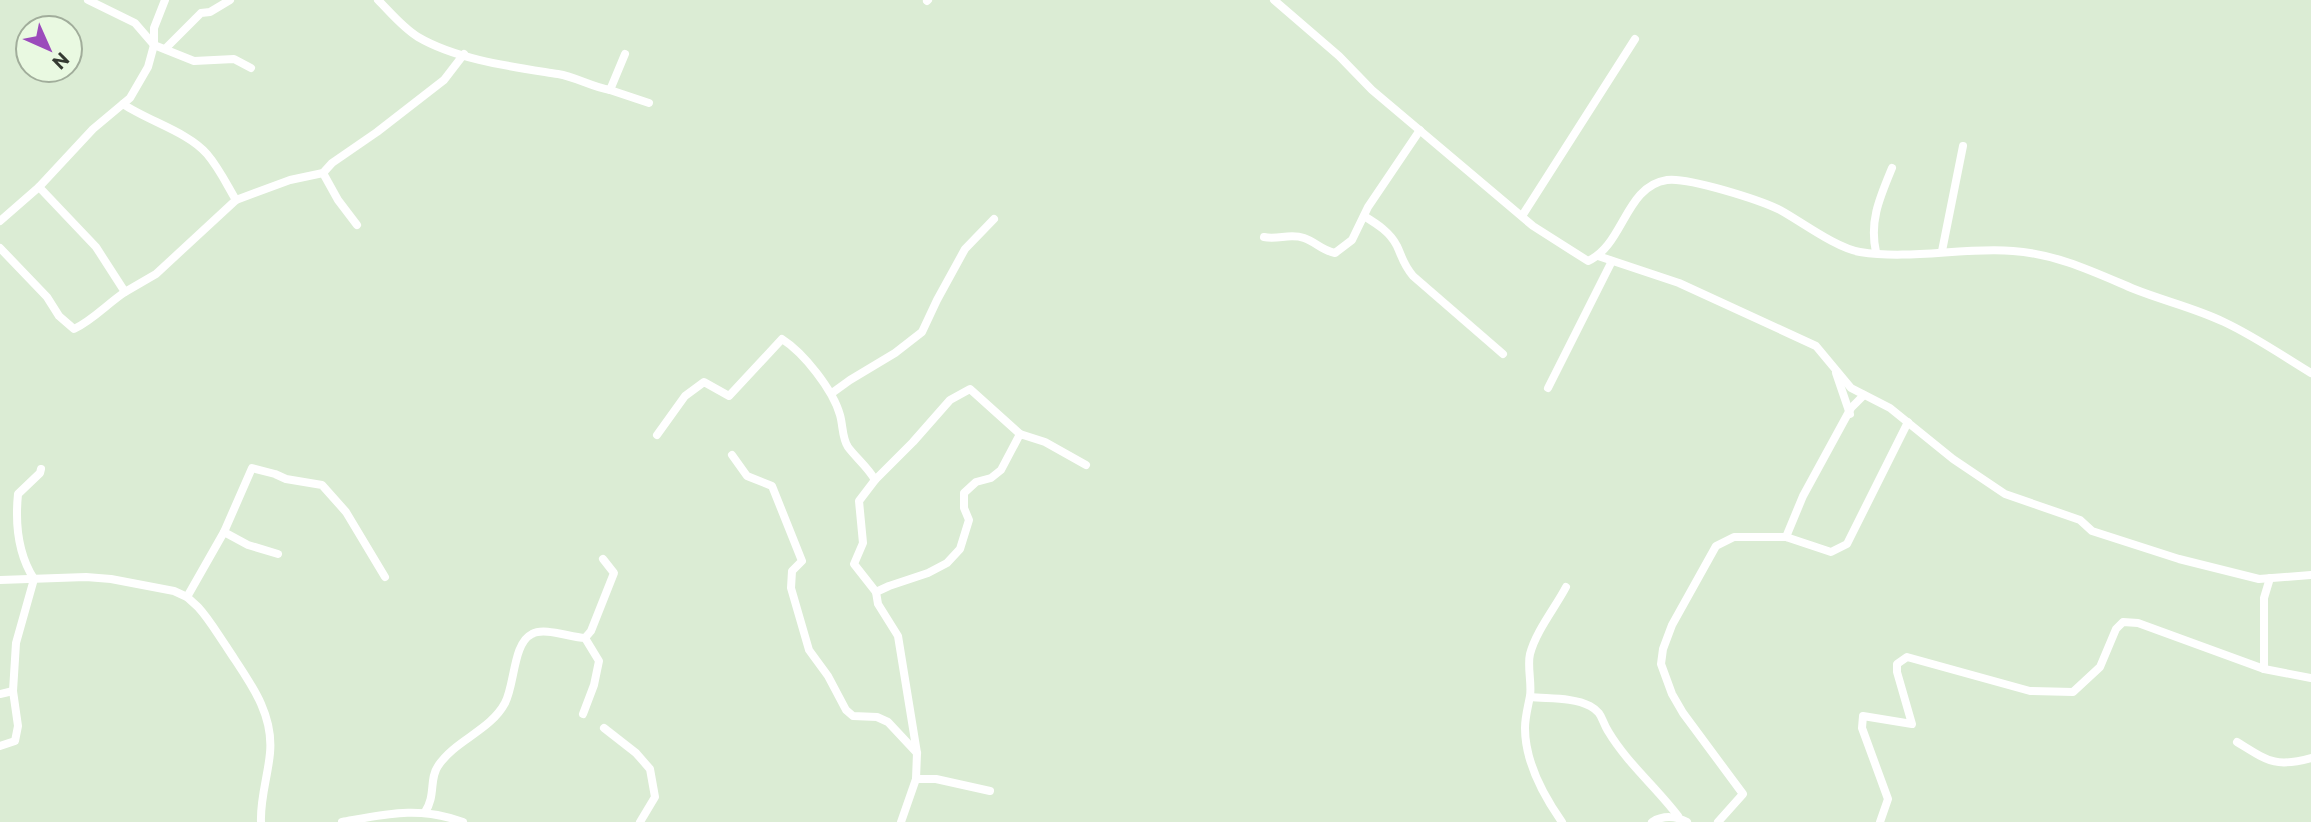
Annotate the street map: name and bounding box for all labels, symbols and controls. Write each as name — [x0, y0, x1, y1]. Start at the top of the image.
north arrow — [14, 14, 84, 84]
text: N — [48, 48, 75, 75]

